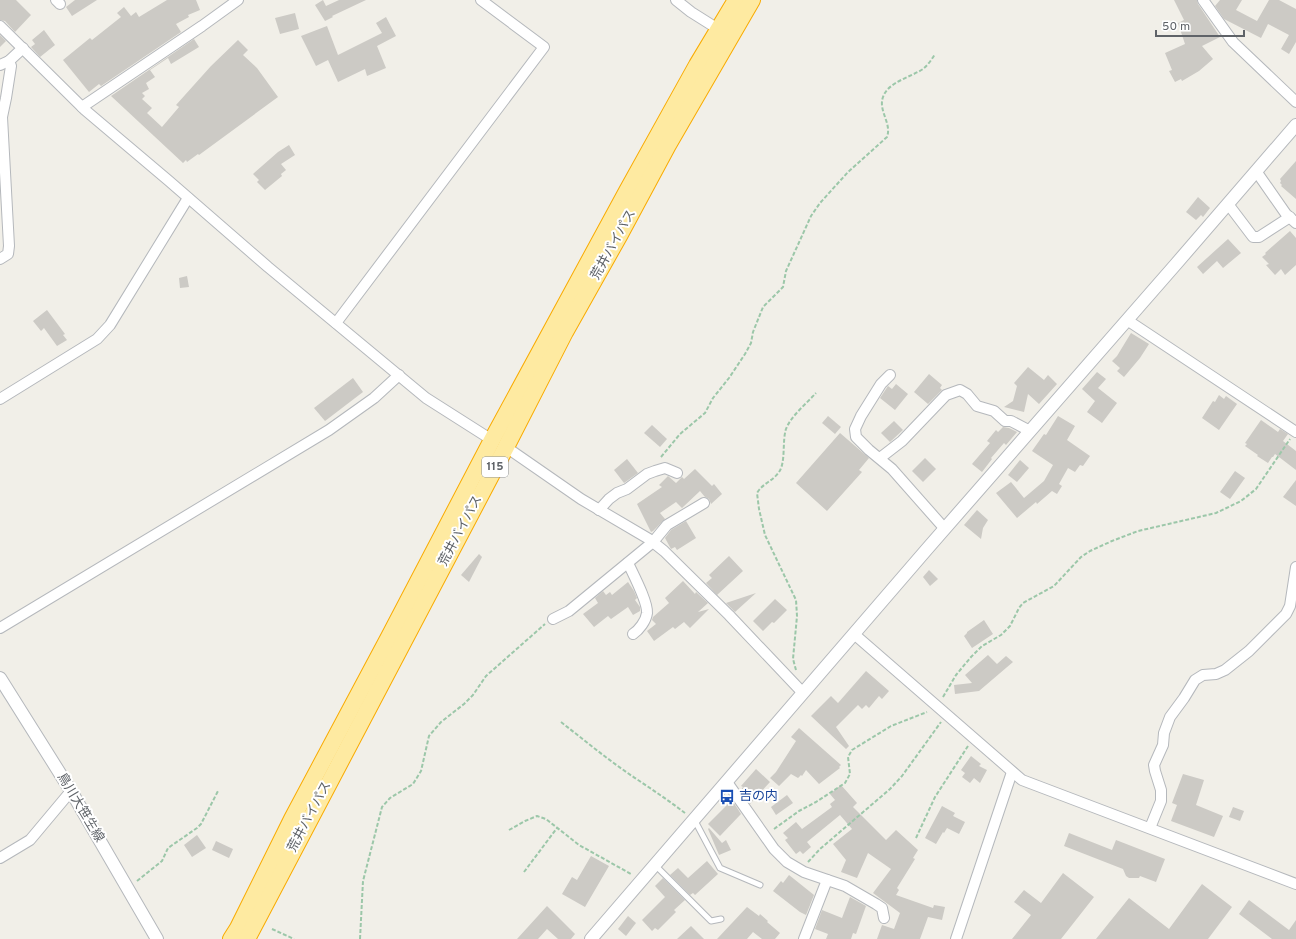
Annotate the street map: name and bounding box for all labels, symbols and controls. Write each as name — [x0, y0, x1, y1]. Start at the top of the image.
scale bar — [1156, 12, 1244, 38]
text: 50 m — [1162, 19, 1190, 35]
street label: 荒井バイパス — [588, 207, 640, 283]
road number: 115 — [482, 457, 508, 477]
street label: 荒井バイパス — [436, 493, 486, 569]
street label: 鳥川大笹生線 — [53, 770, 108, 846]
street label: 荒井バイパス — [285, 779, 335, 855]
bus stop icon: 吉の内 — [718, 788, 736, 806]
place label: 吉の内 — [739, 789, 778, 805]

